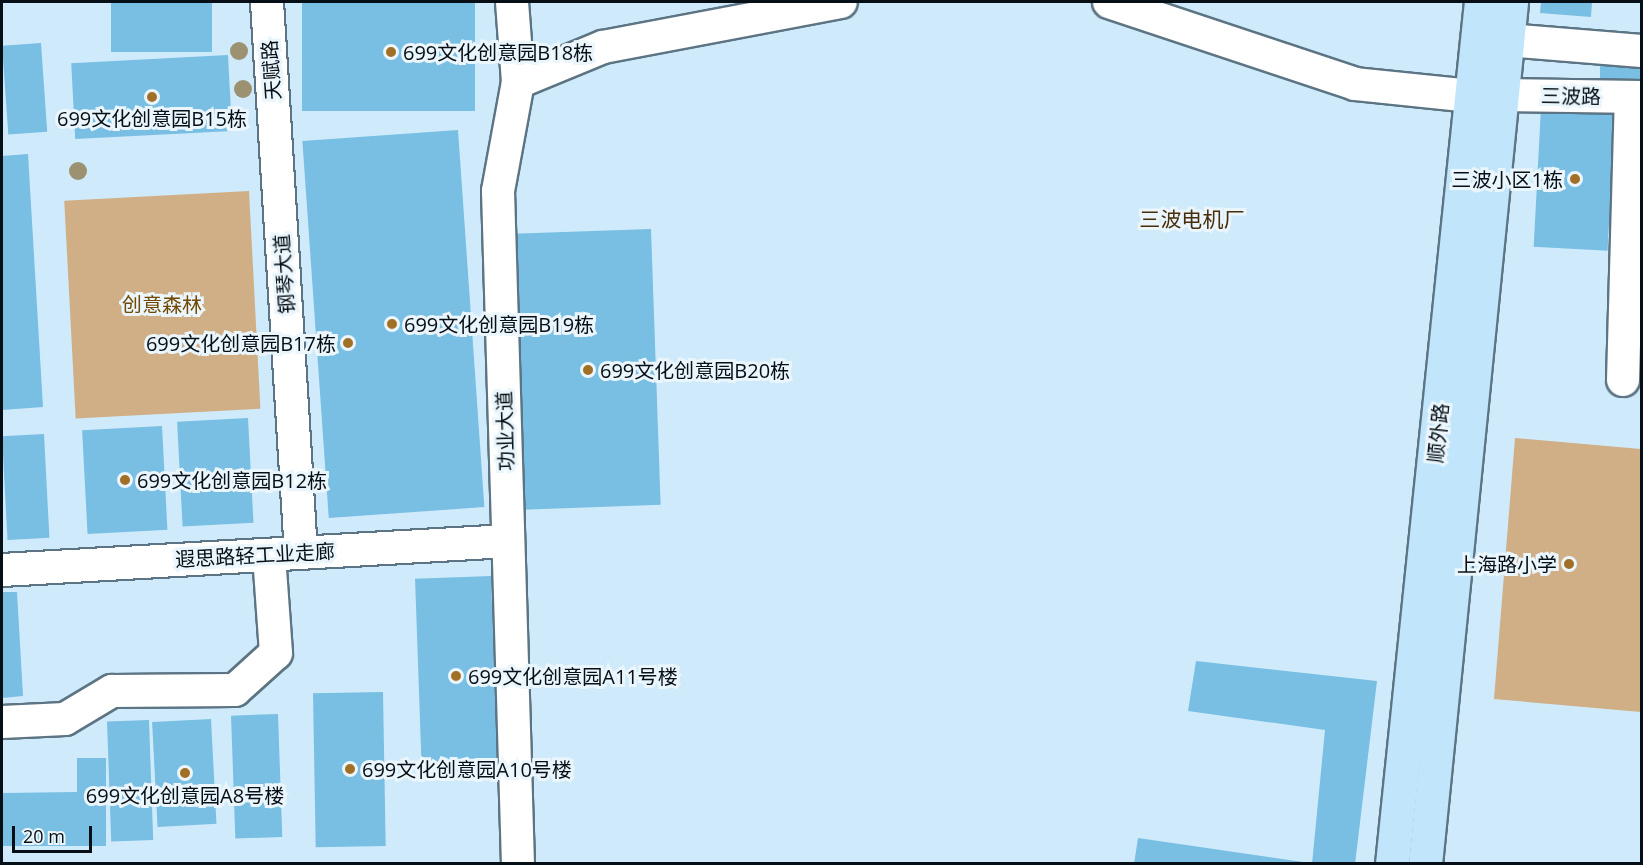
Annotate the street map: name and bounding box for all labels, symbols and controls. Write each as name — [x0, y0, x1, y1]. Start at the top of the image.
street label: 天赋路 — [257, 39, 285, 101]
place label: 699文化创意园B18栋 — [403, 40, 593, 64]
marker: 699文化创意园B18栋 — [384, 45, 398, 59]
street label: 三波路 — [1541, 83, 1601, 109]
marker: 699文化创意园B15栋 — [145, 90, 159, 104]
place label: 699文化创意园B15栋 — [57, 106, 247, 130]
place label: 三波小区1栋 — [1452, 167, 1563, 191]
marker: 三波小区1栋 — [1568, 172, 1582, 186]
district label: 三波电机厂 — [1140, 206, 1244, 232]
street label: 钢琴大道 — [269, 233, 299, 315]
park label: 创意森林 — [122, 292, 202, 316]
place label: 699文化创意园B19栋 — [404, 312, 594, 336]
marker: 699文化创意园B19栋 — [385, 317, 399, 331]
place label: 699文化创意园B17栋 — [146, 331, 336, 355]
marker: 699文化创意园B17栋 — [341, 336, 355, 350]
place label: 699文化创意园B20栋 — [600, 358, 790, 382]
marker: 699文化创意园B20栋 — [581, 363, 595, 377]
street label: 功业大道 — [492, 391, 518, 471]
street label: 顺外路 — [1423, 402, 1453, 464]
place label: 699文化创意园B12栋 — [137, 468, 327, 492]
marker: 699文化创意园B12栋 — [118, 473, 132, 487]
street label: 遐思路轻工业走廊 — [174, 539, 336, 571]
place label: 上海路小学 — [1457, 552, 1557, 576]
marker: 上海路小学 — [1562, 557, 1576, 571]
place label: 699文化创意园A11号楼 — [468, 664, 678, 688]
marker: 699文化创意园A11号楼 — [449, 669, 463, 683]
place label: 699文化创意园A10号楼 — [362, 757, 572, 781]
marker: 699文化创意园A10号楼 — [343, 762, 357, 776]
marker: 699文化创意园A8号楼 — [178, 766, 192, 780]
place label: 699文化创意园A8号楼 — [86, 783, 284, 807]
scale bar — [15, 814, 94, 852]
text: 20 m — [23, 824, 65, 848]

